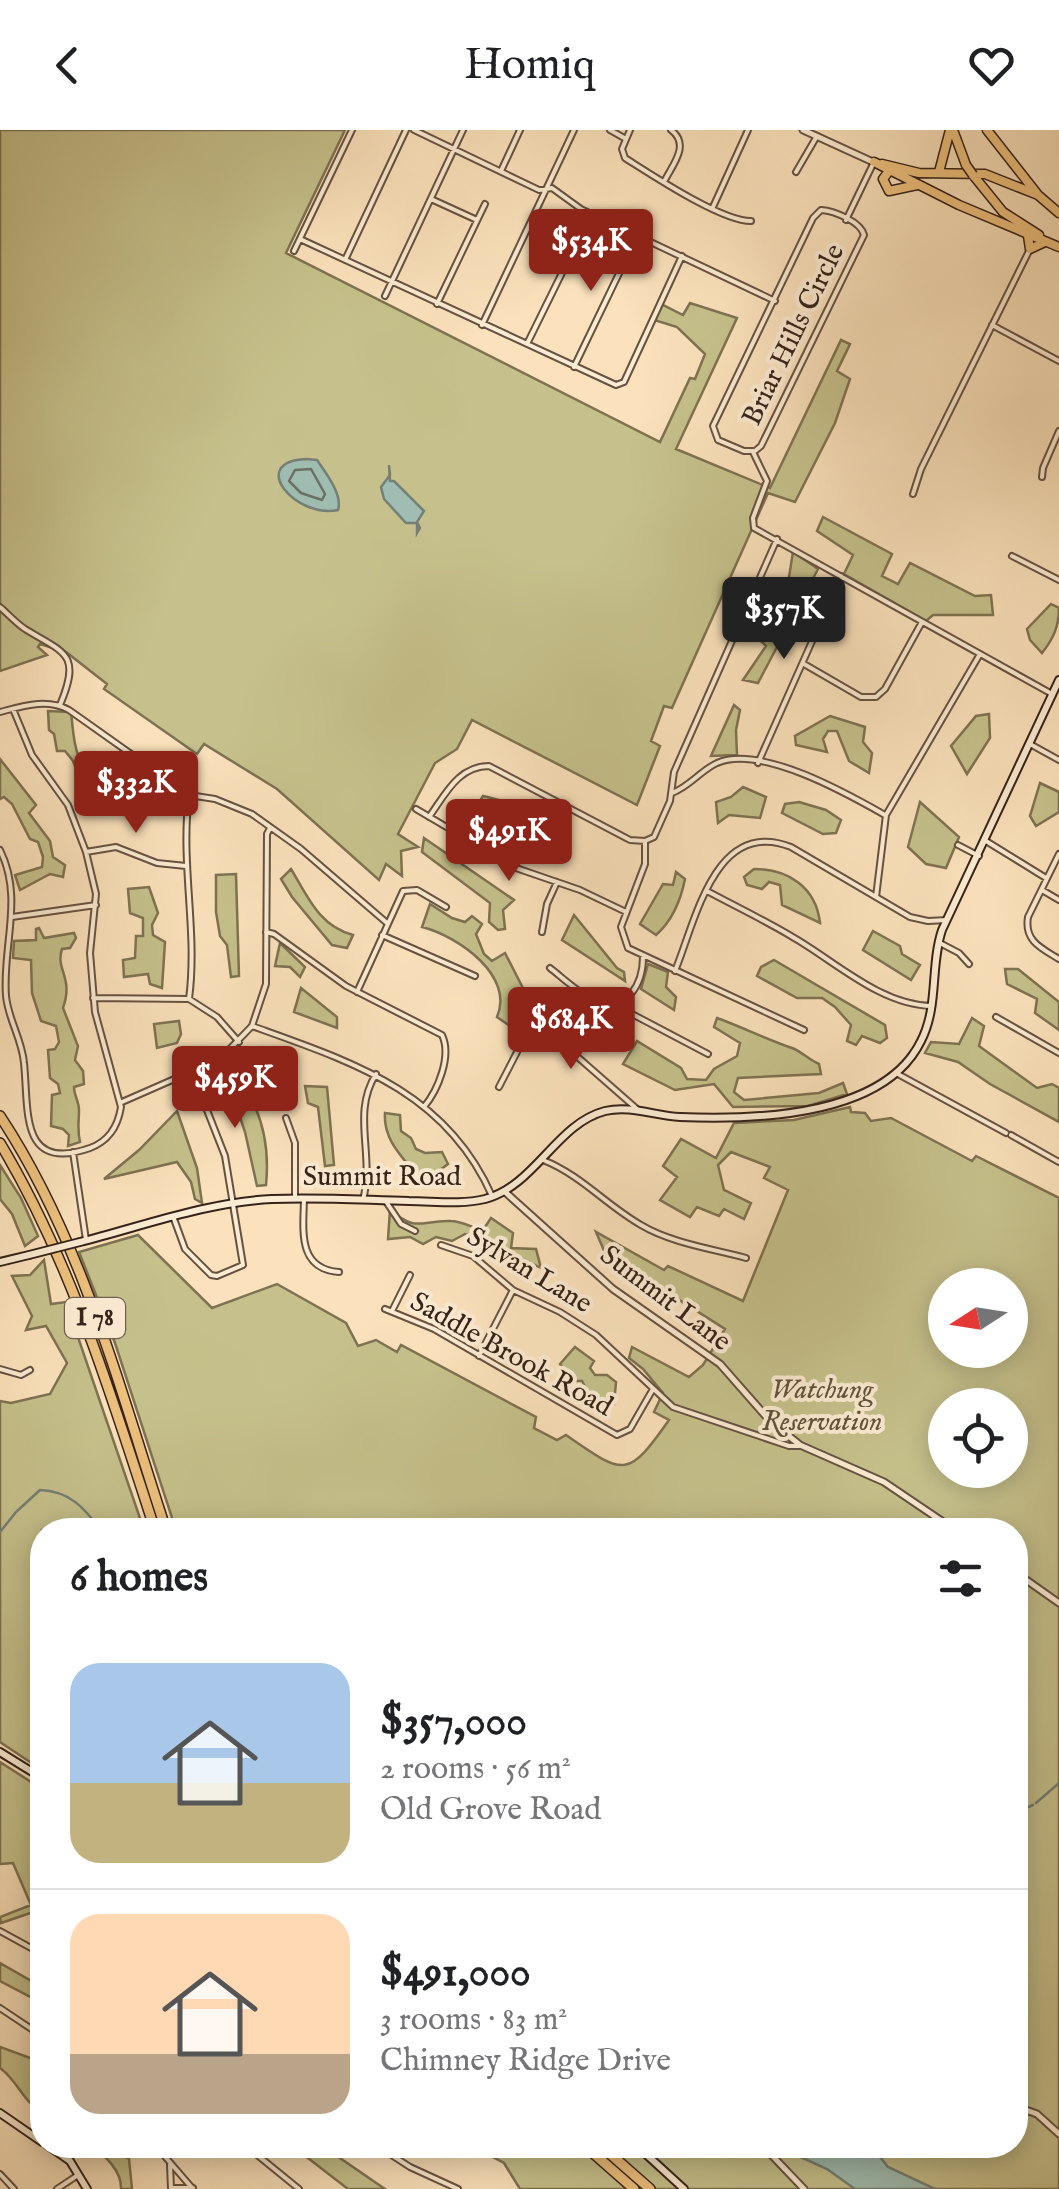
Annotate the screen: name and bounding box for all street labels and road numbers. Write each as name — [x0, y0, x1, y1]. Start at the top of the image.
street label: Briar Hills Circle — [735, 238, 853, 432]
street label: Summit Road — [303, 1160, 461, 1195]
street label: Sylvan Lane — [460, 1220, 598, 1322]
street label: Summit Lane — [593, 1238, 738, 1360]
street label: Saddle Brook Road — [404, 1285, 618, 1425]
road number: I 78 — [65, 1298, 125, 1338]

